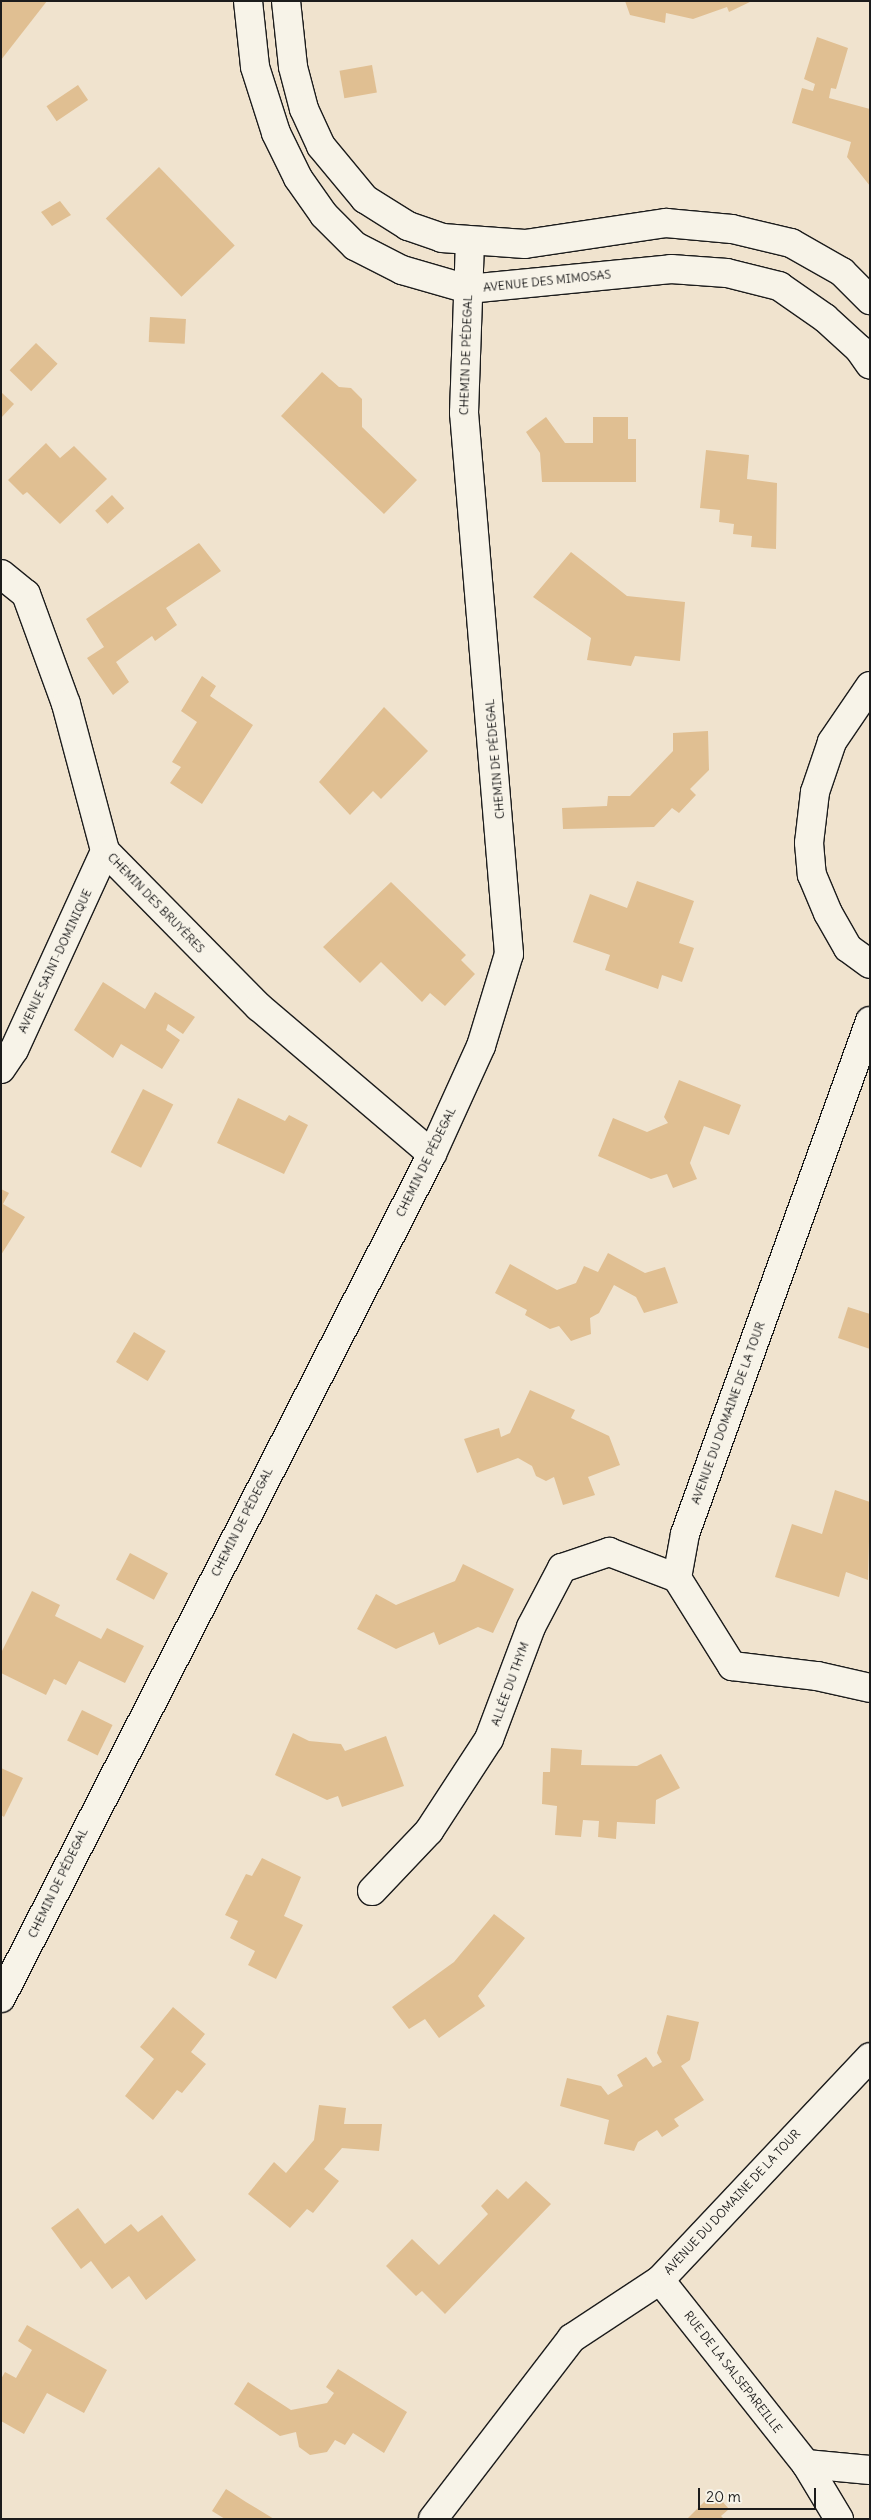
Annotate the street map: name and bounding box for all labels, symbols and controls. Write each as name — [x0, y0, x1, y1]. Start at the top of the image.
street label: AVENUE DES MIMOSAS — [482, 267, 612, 295]
street label: CHEMIN DE PÉDEGAL — [457, 295, 475, 415]
street label: CHEMIN DE PÉDEGAL — [483, 698, 507, 820]
street label: CHEMIN DES BRUYÈRES — [105, 850, 207, 956]
street label: AVENUE SAINT-DOMINIQUE — [15, 887, 95, 1035]
street label: CHEMIN DE PÉDEGAL — [393, 1105, 459, 1219]
street label: AVENUE DU DOMAINE DE LA TOUR — [688, 1320, 768, 1506]
street label: CHEMIN DE PÉDEGAL — [208, 1465, 276, 1579]
street label: ALLÉE DU THYM — [488, 1640, 532, 1728]
street label: CHEMIN DE PÉDEGAL — [25, 1826, 91, 1940]
street label: AVENUE DU DOMAINE DE LA TOUR — [661, 2126, 803, 2278]
street label: RUE DE LA SALSEPAREILLE — [681, 2308, 785, 2436]
scale bar — [701, 2478, 818, 2510]
text: 20 m — [706, 2487, 741, 2506]

